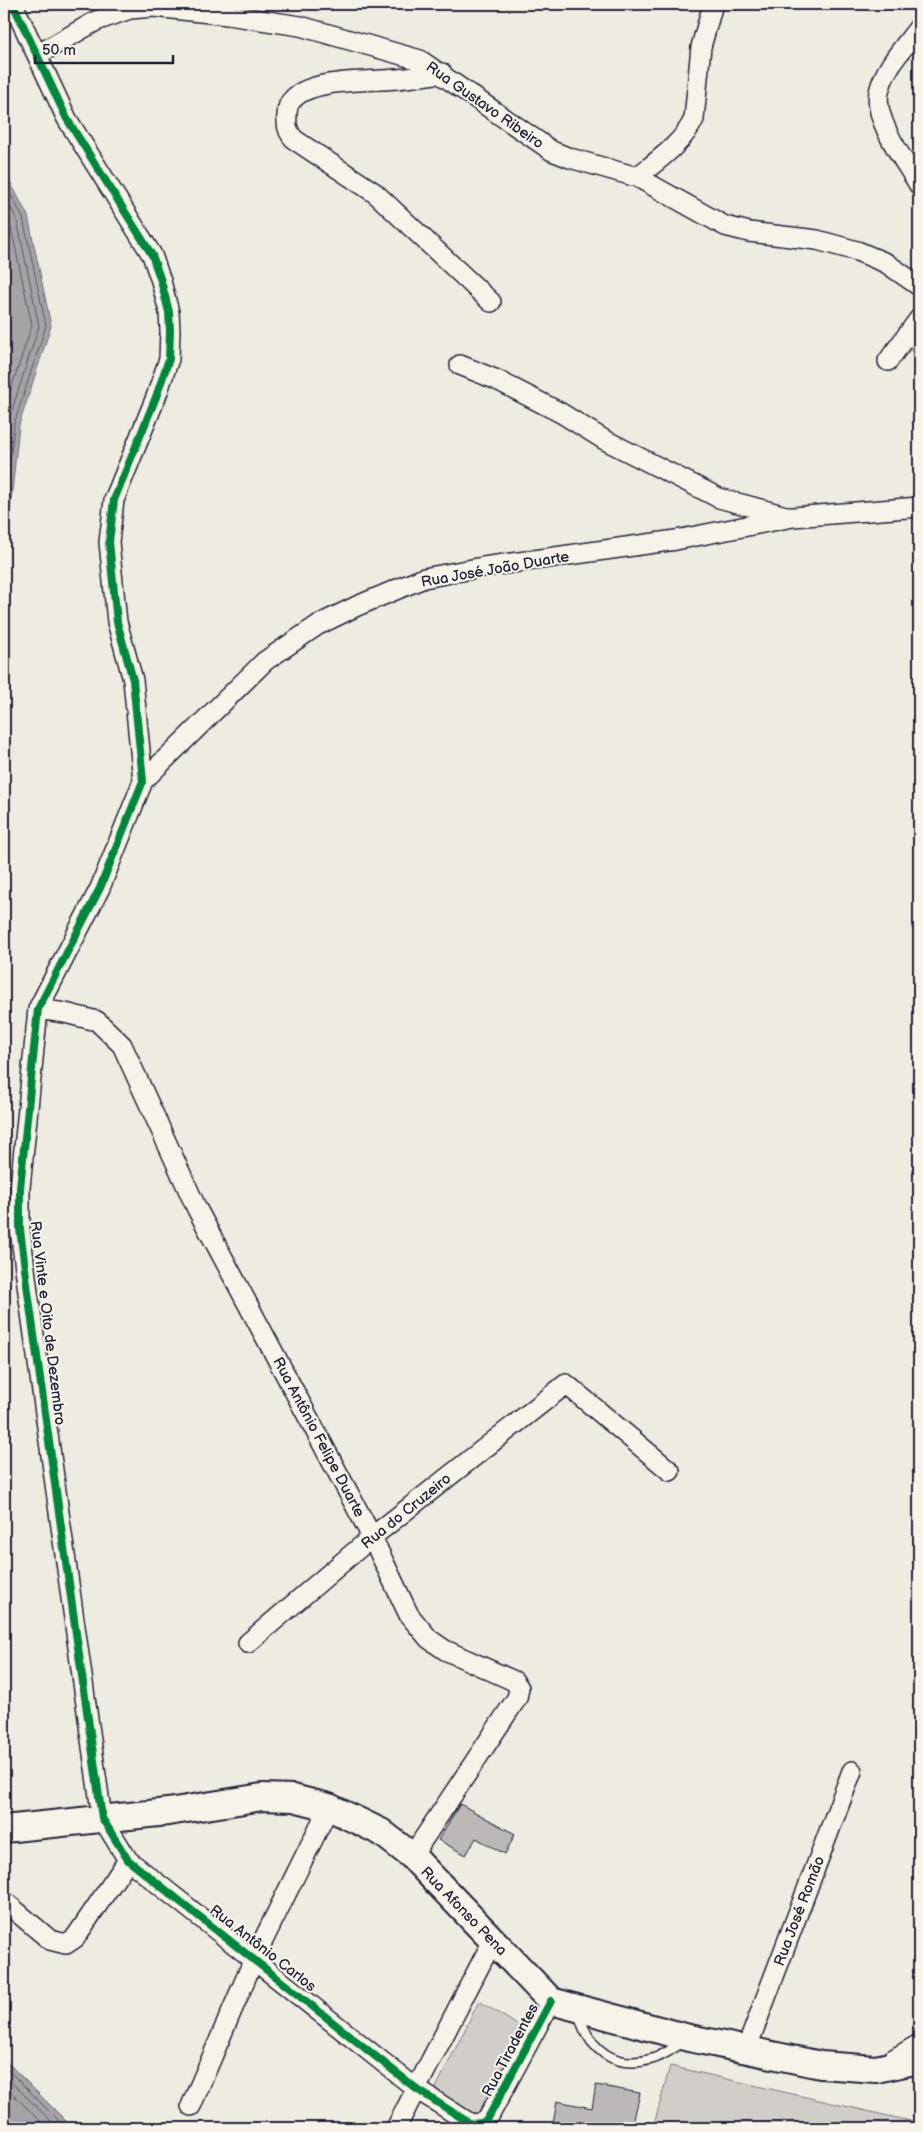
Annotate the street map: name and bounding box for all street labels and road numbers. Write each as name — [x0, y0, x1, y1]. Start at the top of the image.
street label: Rua Gustavo Ribeiro — [422, 58, 547, 153]
street label: Rua José João Duarte — [420, 547, 571, 592]
street label: Rua Vinte e Oito de Dezembro — [26, 1220, 69, 1426]
street label: Rua Antônio Felipe Duarte — [268, 1354, 369, 1521]
street label: Rua do Cruzeiro — [358, 1469, 455, 1553]
street label: Rua José Romão — [770, 1854, 829, 1969]
street label: Rua Afonso Pena — [416, 1863, 511, 1960]
street label: Rua Antônio Carlos — [206, 1901, 320, 1996]
street label: Rua Tiradentes — [478, 2000, 543, 2100]

